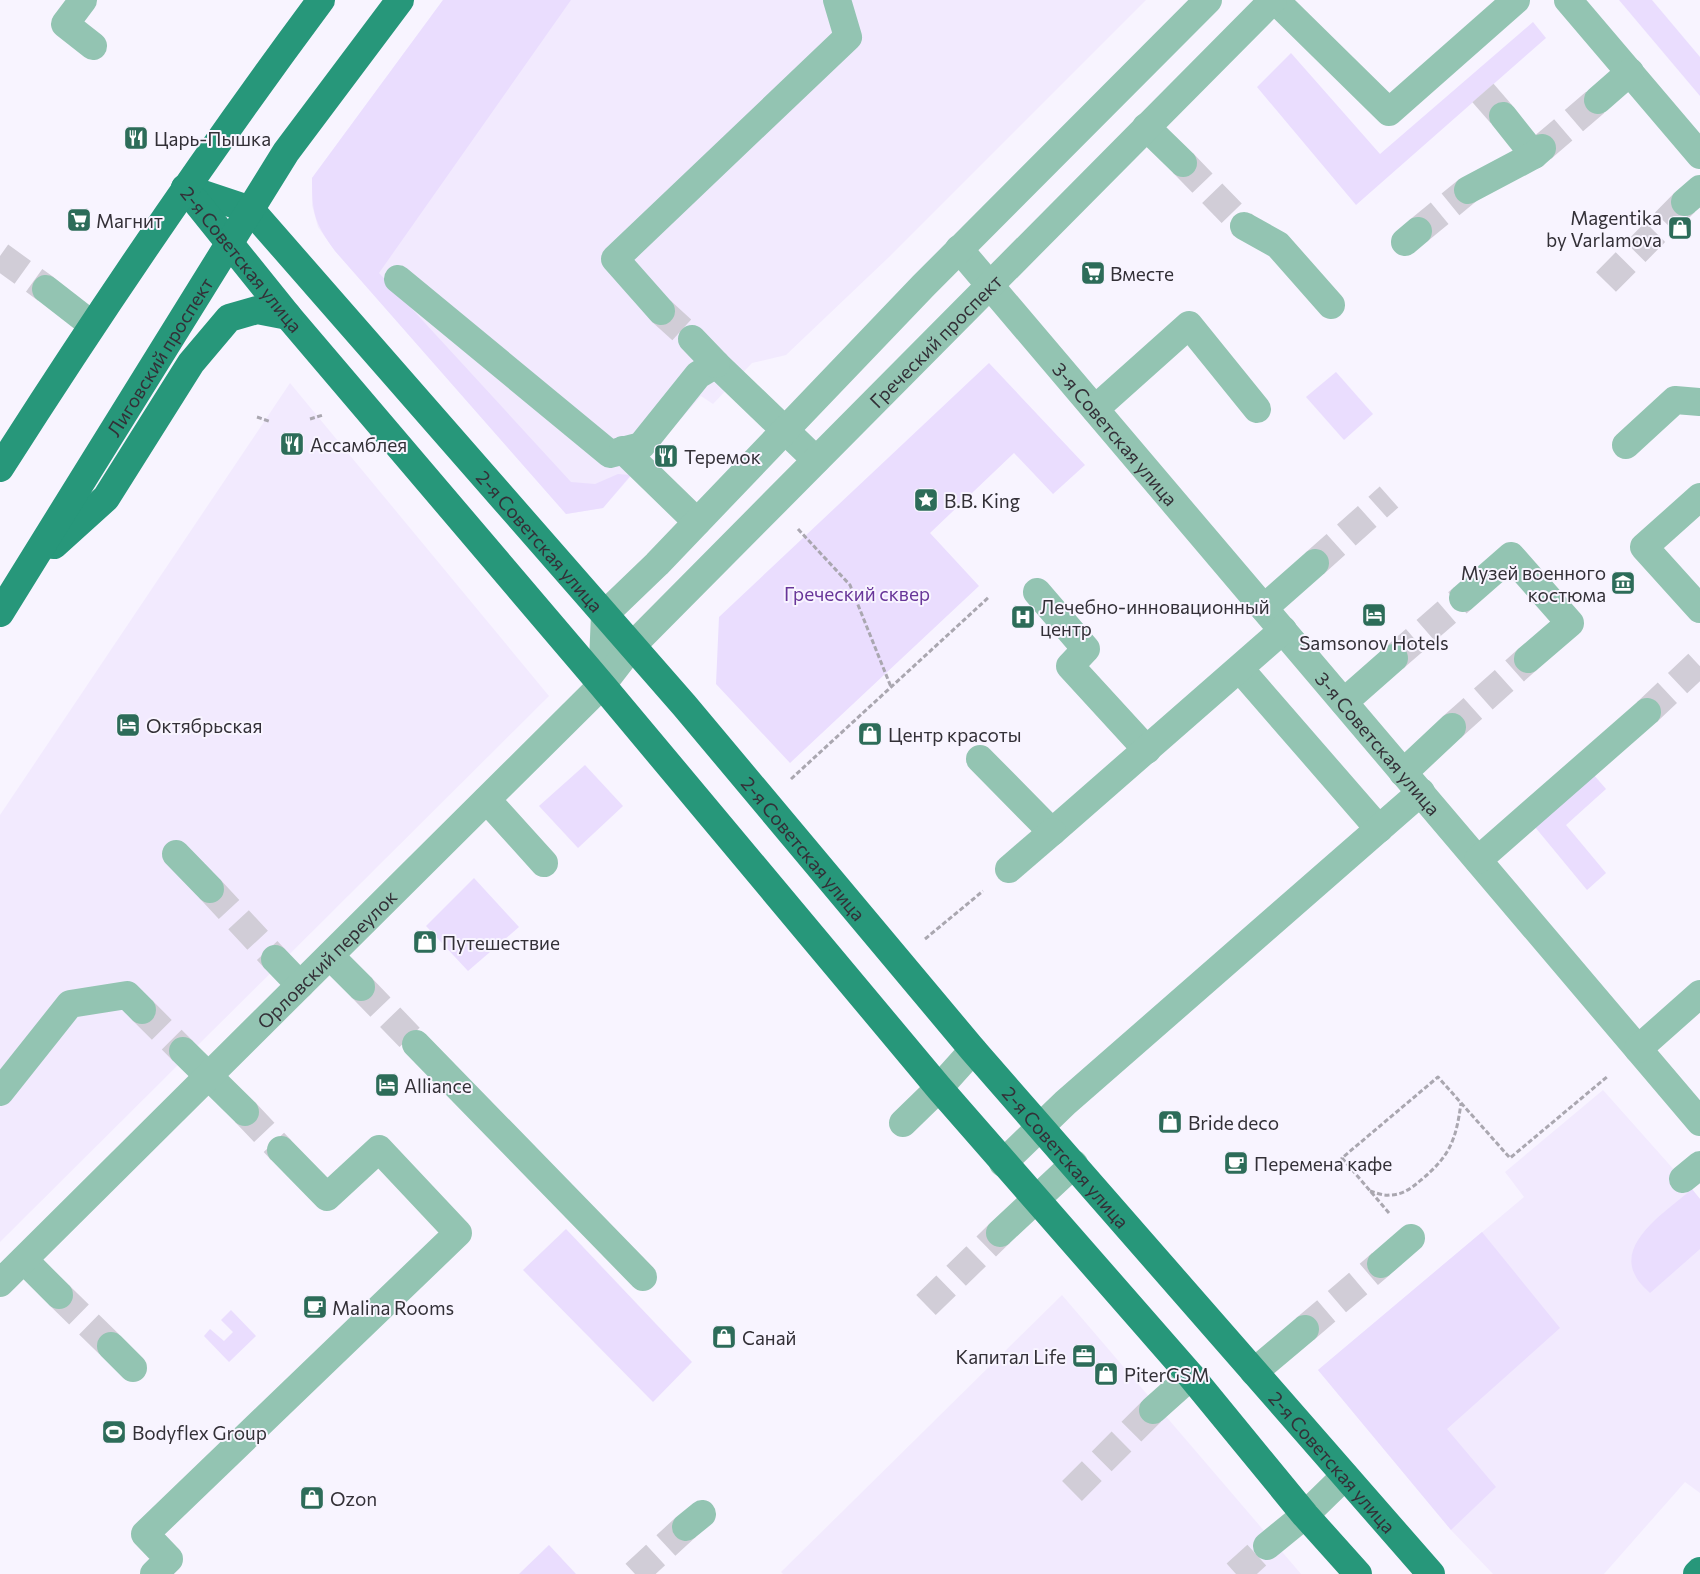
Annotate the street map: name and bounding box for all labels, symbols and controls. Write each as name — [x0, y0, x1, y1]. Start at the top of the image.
restaurant icon: Царь-Пышка — [123, 125, 149, 151]
place label: Царь-Пышка — [154, 127, 271, 150]
street label: 2-я Советская улица — [176, 181, 308, 336]
place label: Magentika by Varlamova — [1546, 206, 1662, 251]
supermarket icon: Магнит — [66, 207, 92, 233]
place label: Магнит — [96, 209, 163, 232]
shop icon: Magentika by Varlamova — [1667, 215, 1693, 241]
supermarket icon: Вместе — [1080, 260, 1106, 286]
place label: Вместе — [1110, 262, 1174, 285]
street label: Греческий проспект — [864, 269, 1006, 412]
street label: Лиговский проспект — [101, 273, 217, 440]
street label: 3-я Советская улица — [1048, 357, 1183, 510]
restaurant icon: Ассамблея — [279, 431, 305, 457]
place label: Ассамблея — [310, 433, 407, 456]
restaurant icon: Теремок — [653, 443, 679, 469]
place label: Теремок — [684, 445, 761, 468]
street label: 2-я Советская улица — [472, 465, 608, 616]
place icon: B.B. King — [913, 487, 939, 513]
place label: B.B. King — [944, 489, 1020, 512]
place label: Музей военного костюма — [1461, 561, 1606, 606]
museum icon: Музей военного костюма — [1610, 570, 1636, 596]
park label: Греческий сквер — [784, 582, 930, 605]
place label: Лечебно-инновационный центр — [1040, 595, 1270, 640]
hotel icon: Samsonov Hotels — [1361, 602, 1387, 628]
hospital icon: Лечебно-инновационный центр — [1010, 604, 1036, 630]
place label: Samsonov Hotels — [1299, 631, 1449, 654]
street label: 3-я Советская улица — [1311, 667, 1446, 819]
hotel icon: Октябрьская — [115, 712, 141, 738]
place label: Октябрьская — [146, 714, 262, 737]
shop icon: Центр красоты — [857, 721, 883, 747]
place label: Центр красоты — [888, 723, 1022, 746]
street label: 2-я Советская улица — [737, 772, 871, 925]
street label: Орловский переулок — [252, 885, 401, 1033]
shop icon: Путешествие — [412, 929, 438, 955]
place label: Путешествие — [442, 931, 560, 954]
hotel icon: Alliance — [374, 1072, 400, 1098]
place label: Alliance — [404, 1074, 472, 1097]
street label: 2-я Советская улица — [998, 1081, 1134, 1232]
shop icon: Bride deco — [1157, 1109, 1183, 1135]
place label: Bride deco — [1188, 1111, 1279, 1134]
cafe icon: Перемена кафе — [1223, 1150, 1249, 1176]
place label: Перемена кафе — [1254, 1152, 1392, 1175]
cafe icon: Malina Rooms — [302, 1294, 328, 1320]
place label: Malina Rooms — [332, 1296, 454, 1319]
shop icon: Санай — [711, 1324, 737, 1350]
place label: Санай — [742, 1326, 796, 1349]
office icon: Капитал Life — [1071, 1343, 1097, 1369]
place label: Капитал Life — [955, 1345, 1066, 1368]
shop icon: PiterGSM — [1093, 1361, 1119, 1387]
place label: PiterGSM — [1124, 1363, 1209, 1386]
street label: 2-я Советская улица — [1265, 1386, 1401, 1537]
sports icon: Bodyflex Group — [101, 1419, 127, 1445]
place label: Bodyflex Group — [132, 1421, 267, 1444]
shop icon: Ozon — [299, 1485, 325, 1511]
place label: Ozon — [330, 1487, 377, 1510]

